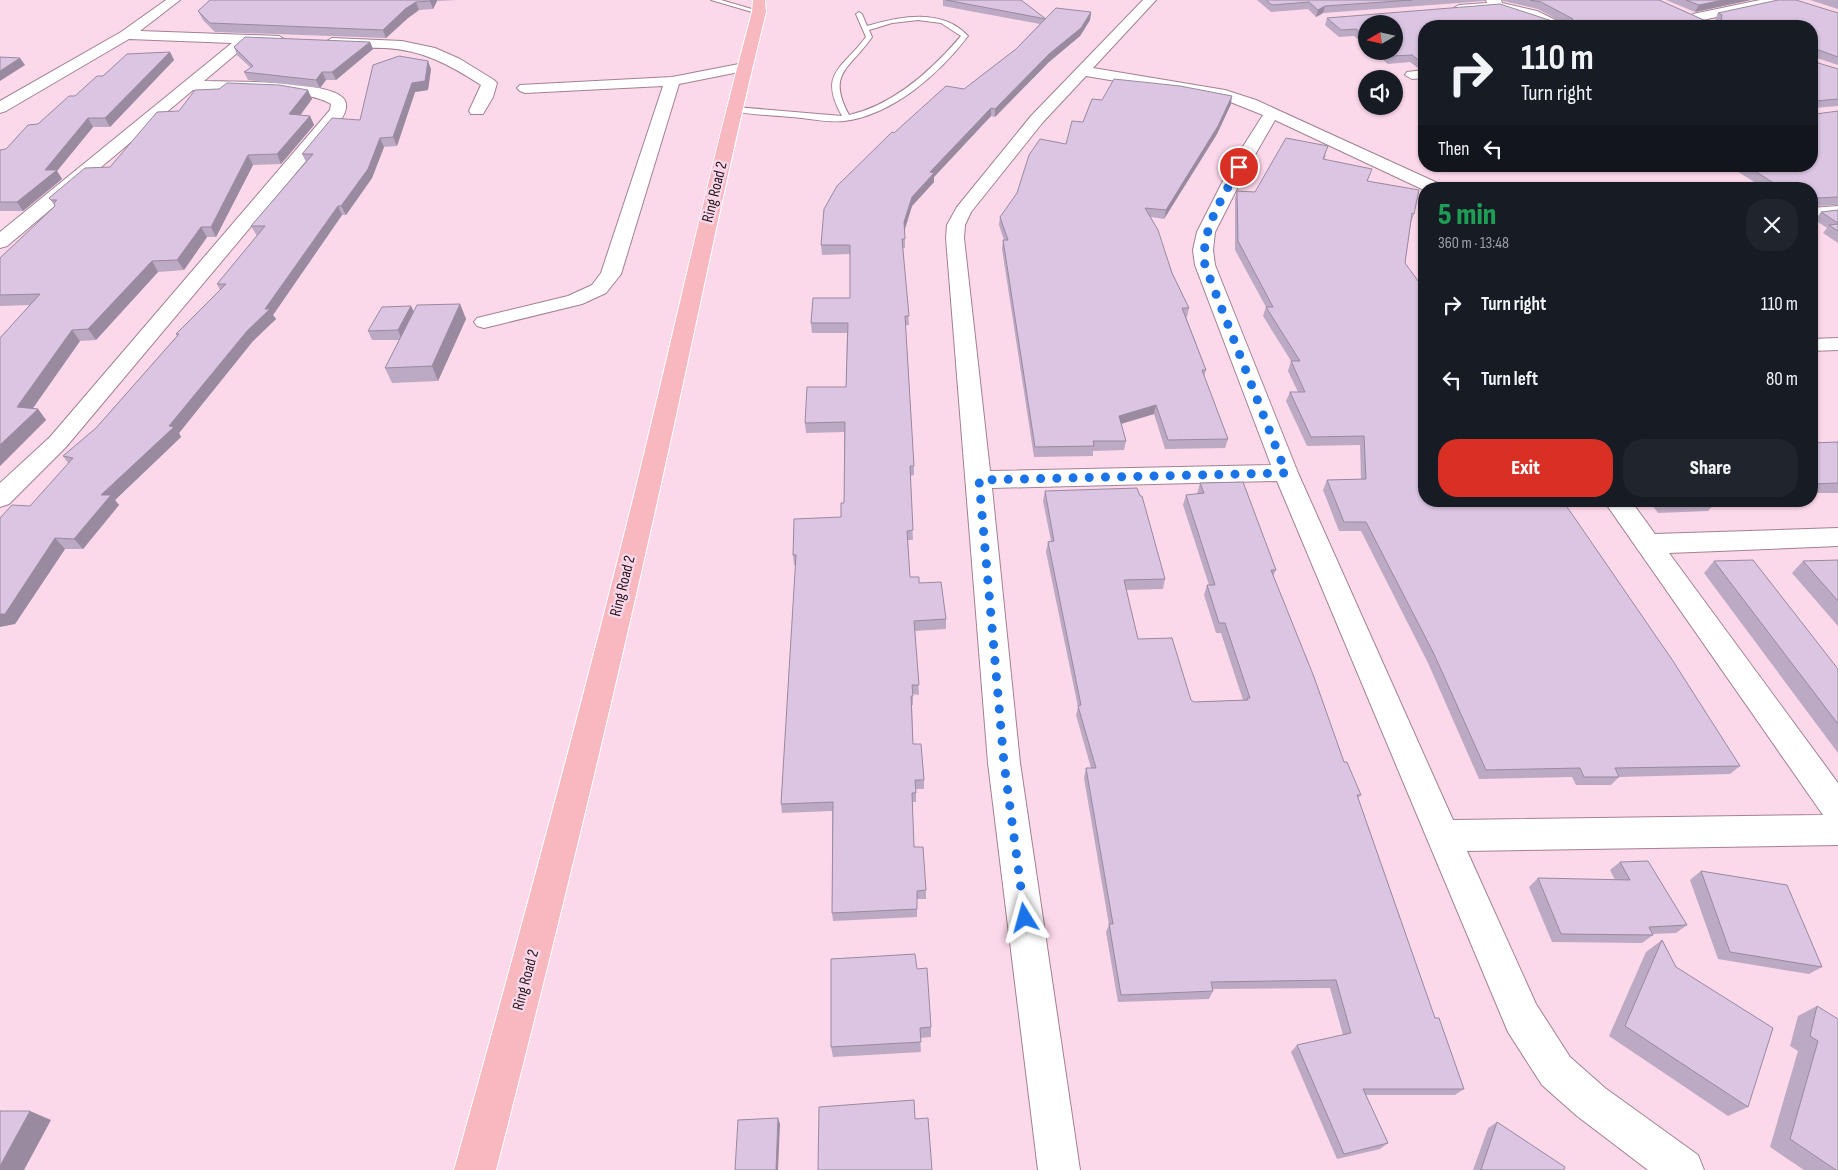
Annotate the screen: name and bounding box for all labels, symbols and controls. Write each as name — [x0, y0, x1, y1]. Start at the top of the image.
north arrow — [1358, 15, 1402, 60]
map controls — [1358, 15, 1403, 115]
text: 110 m — [1521, 37, 1594, 80]
icon: right — [1438, 40, 1503, 105]
button: sound — [1358, 70, 1403, 115]
text: Turn right — [1521, 80, 1592, 107]
icon: left — [1479, 135, 1507, 163]
text: Then — [1438, 138, 1469, 161]
pin — [1218, 146, 1260, 188]
icon: arrive — [1225, 153, 1253, 181]
street label: Ring Road 2 — [698, 160, 732, 224]
text: 5 min — [1438, 197, 1496, 233]
button: close — [1746, 199, 1798, 251]
text: 360 m · 13:48 — [1438, 234, 1509, 253]
icon: right — [1438, 291, 1466, 319]
text: Turn right — [1481, 293, 1546, 316]
text: 110 m — [1761, 293, 1798, 316]
icon: left — [1438, 366, 1466, 394]
text: Turn left — [1481, 368, 1538, 391]
text: 80 m — [1766, 368, 1798, 391]
button: Exit — [1438, 439, 1613, 497]
button: Share — [1623, 439, 1798, 497]
street label: Ring Road 2 — [606, 554, 640, 618]
position arrow — [998, 891, 1050, 943]
street label: Ring Road 2 — [509, 948, 543, 1012]

